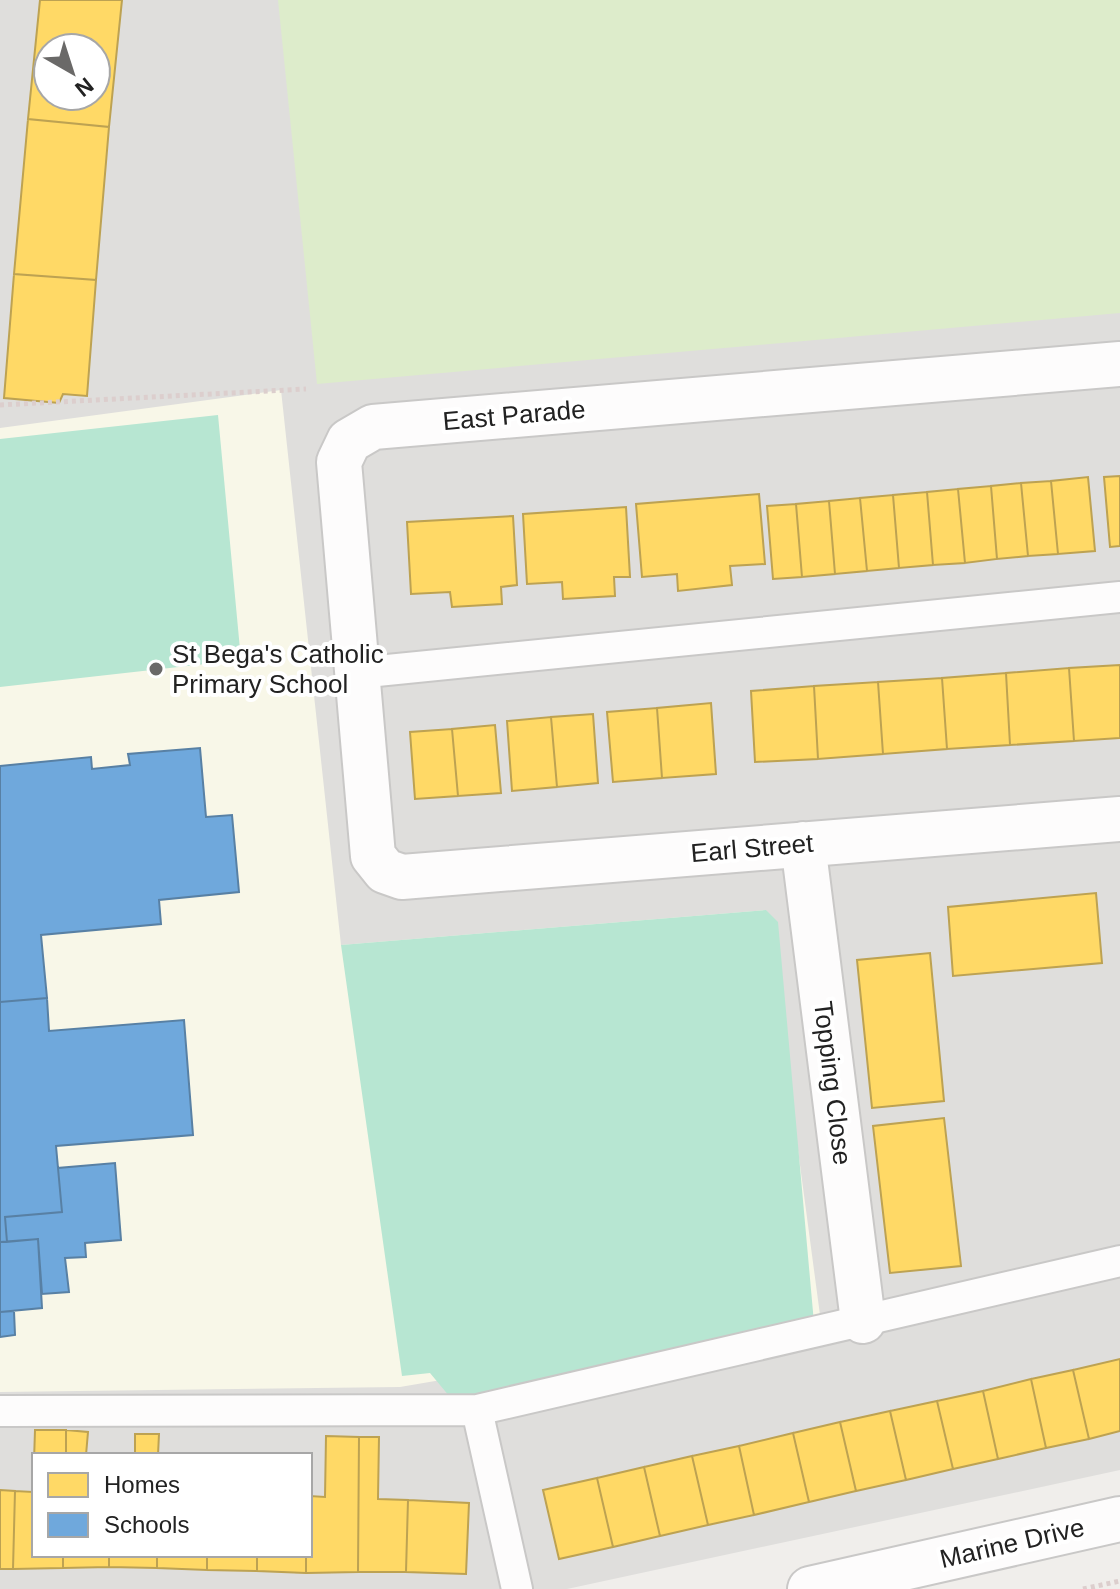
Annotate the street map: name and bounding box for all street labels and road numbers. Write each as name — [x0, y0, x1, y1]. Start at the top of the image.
street label: East Parade — [441, 394, 587, 436]
street label: Earl Street — [690, 828, 815, 868]
street label: Topping Close — [808, 999, 858, 1167]
street label: Marine Drive — [937, 1512, 1087, 1574]

